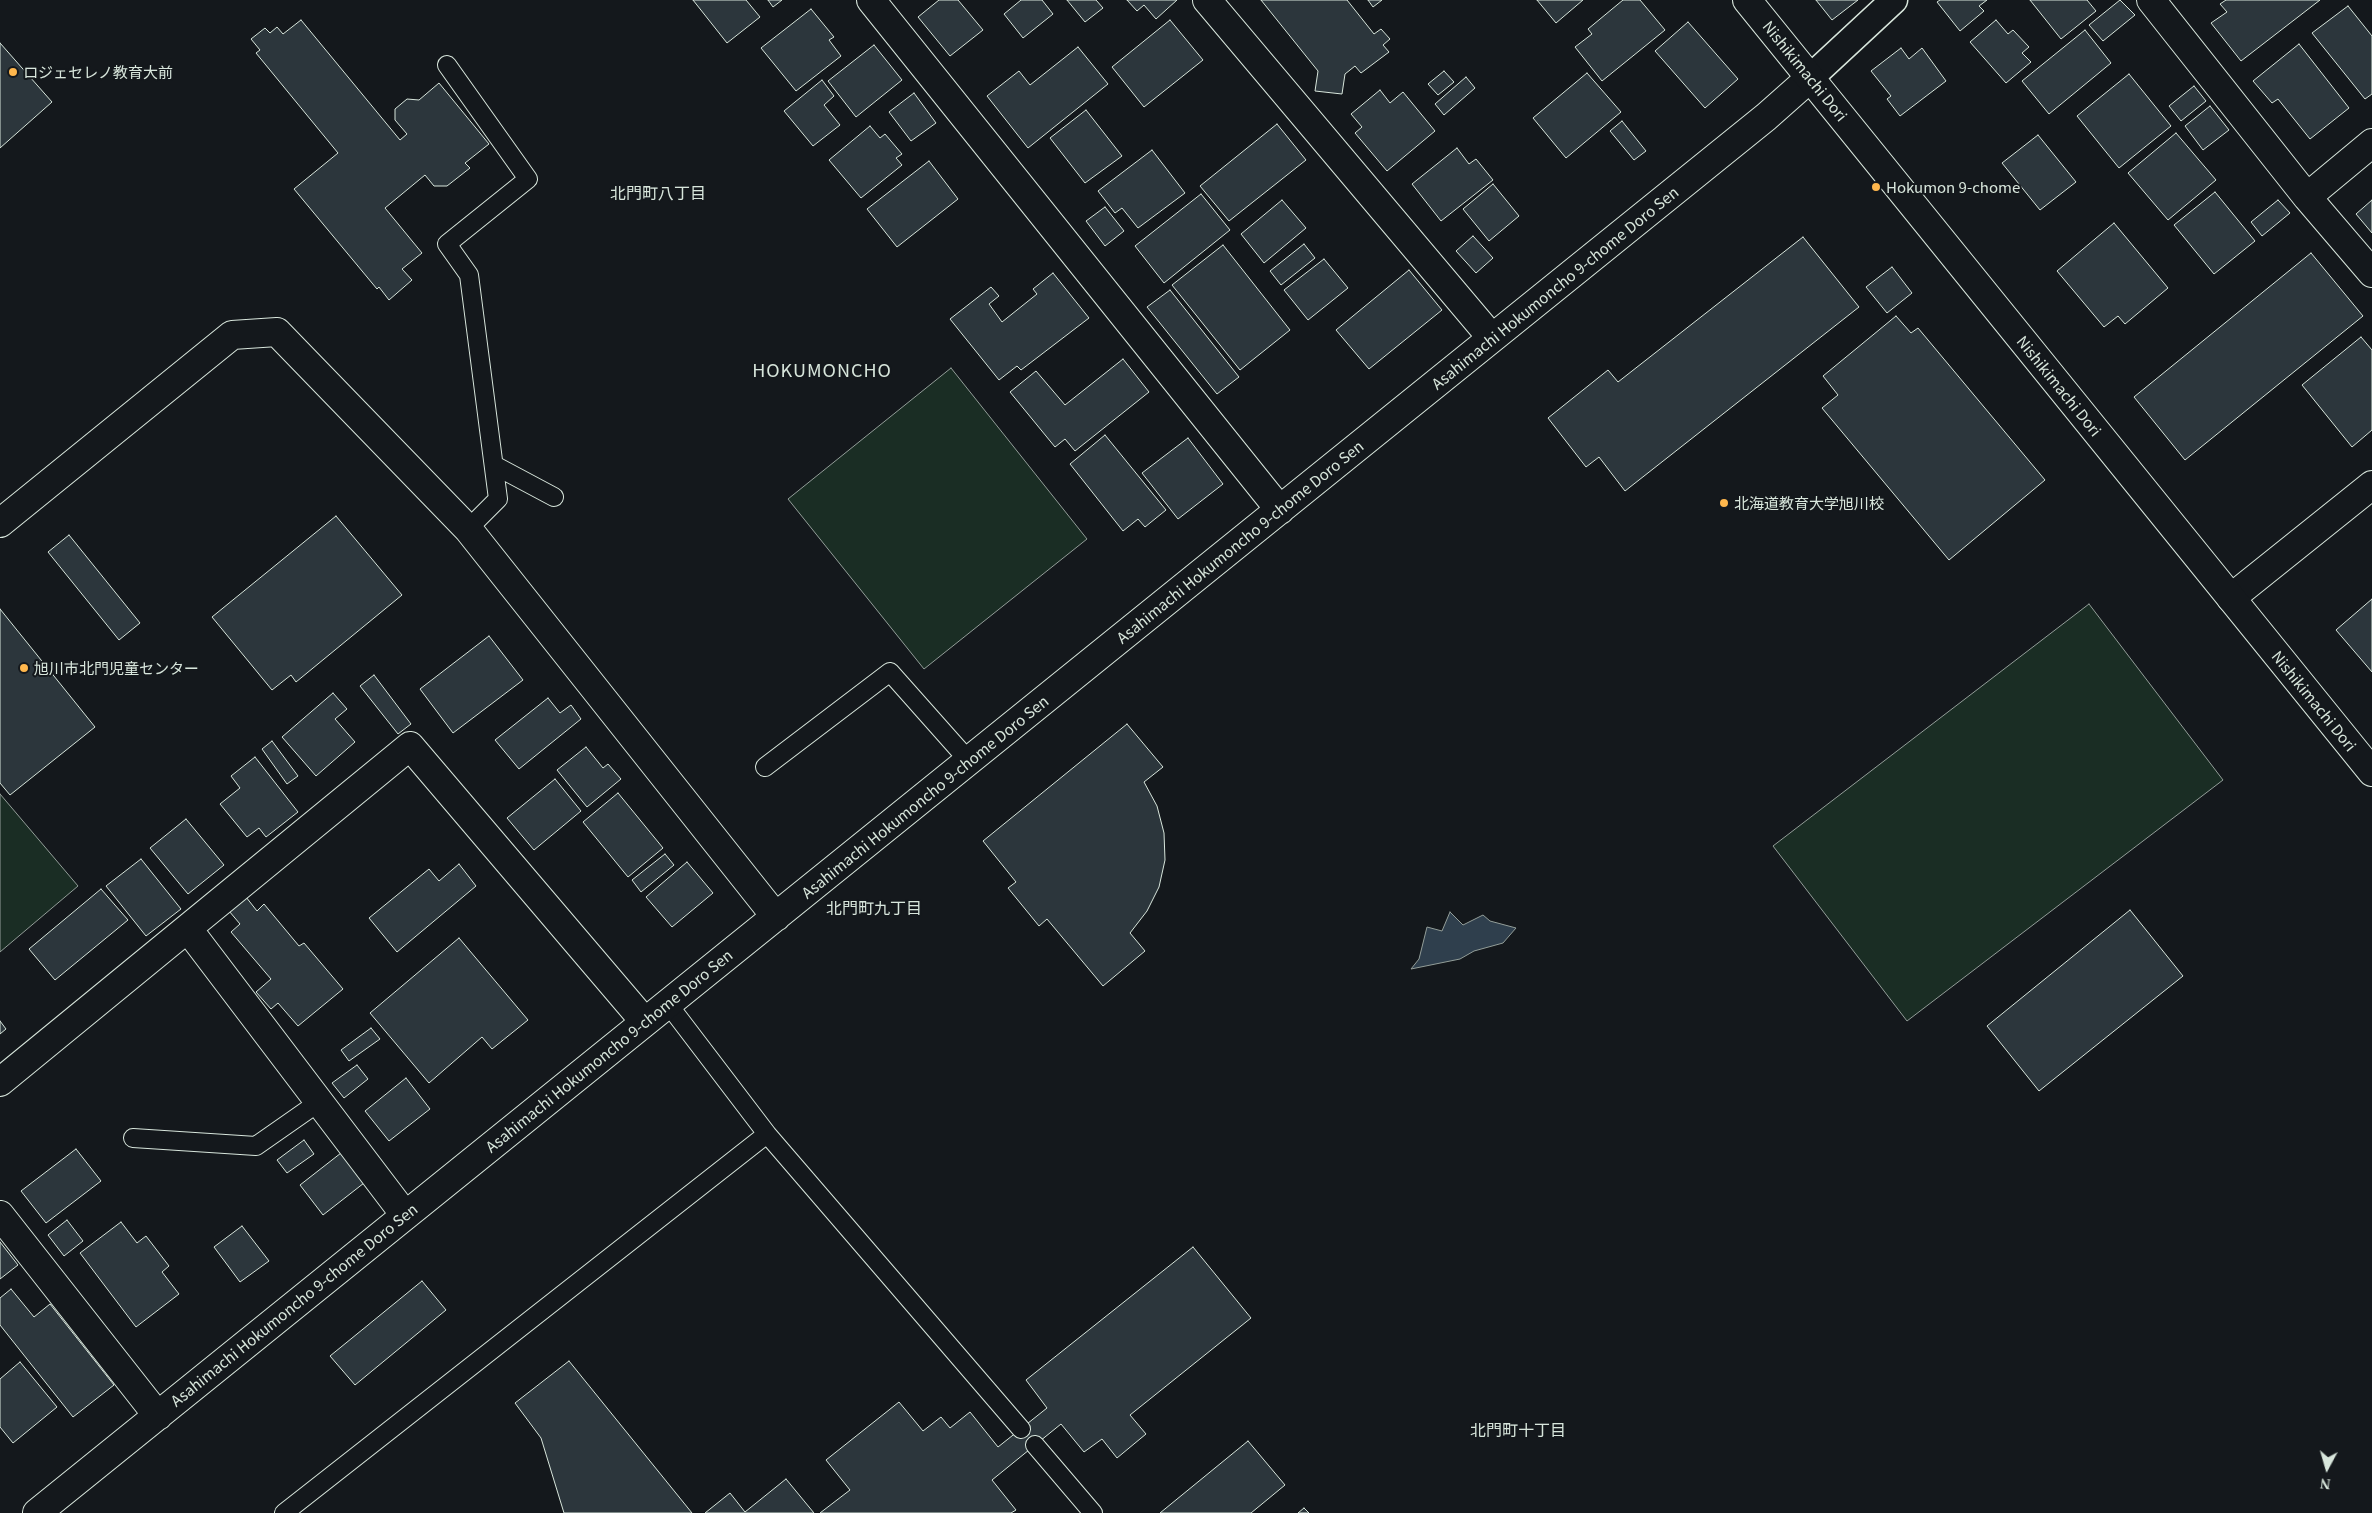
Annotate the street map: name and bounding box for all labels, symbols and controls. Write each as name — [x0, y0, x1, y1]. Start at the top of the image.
street label: Nishikimachi Dori — [1759, 17, 1851, 125]
place label: ロジェセレノ教育大前 — [23, 63, 173, 81]
marker: ロジェセレノ教育大前 — [7, 66, 19, 78]
place label: Hokumon 9-chome — [1886, 178, 2020, 196]
marker: Hokumon 9-chome — [1870, 181, 1882, 193]
district label: 北門町八丁目 — [610, 183, 706, 203]
street label: Asahimachi Hokumoncho 9-chome Doro Sen — [1428, 183, 1682, 393]
street label: Nishikimachi Dori — [2013, 332, 2105, 440]
district label: HOKUMONCHO — [751, 359, 893, 381]
street label: Asahimachi Hokumoncho 9-chome Doro Sen — [1113, 437, 1367, 647]
place label: 北海道教育大学旭川校 — [1734, 494, 1884, 512]
marker: 北海道教育大学旭川校 — [1718, 497, 1730, 509]
street label: Nishikimachi Dori — [2268, 647, 2360, 755]
place label: 旭川市北門児童センター — [34, 659, 199, 677]
marker: 旭川市北門児童センター — [18, 662, 30, 674]
street label: Asahimachi Hokumoncho 9-chome Doro Sen — [798, 692, 1052, 902]
district label: 北門町九丁目 — [826, 898, 922, 918]
street label: Asahimachi Hokumoncho 9-chome Doro Sen — [482, 946, 736, 1156]
street label: Asahimachi Hokumoncho 9-chome Doro Sen — [167, 1200, 421, 1410]
district label: 北門町十丁目 — [1470, 1420, 1566, 1440]
north arrow — [2302, 1443, 2352, 1493]
text: N — [2320, 1475, 2331, 1491]

